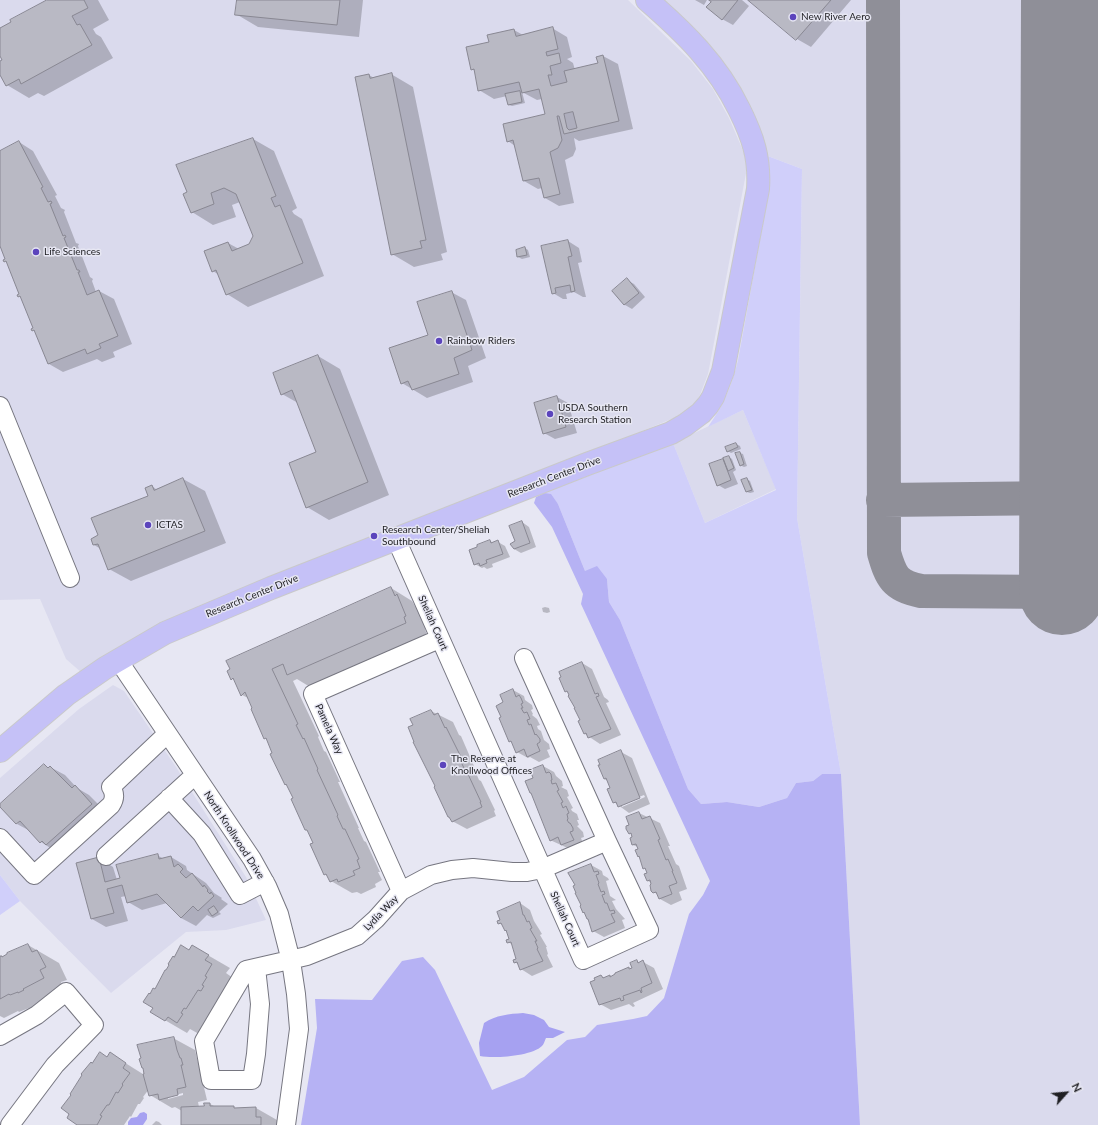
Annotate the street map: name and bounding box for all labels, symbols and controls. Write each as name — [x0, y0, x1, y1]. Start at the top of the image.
place label: New River Aero — [801, 11, 870, 23]
marker: New River Aero — [788, 12, 798, 22]
place label: Life Sciences — [44, 246, 100, 258]
marker: Life Sciences — [31, 247, 41, 257]
place label: Rainbow Riders — [447, 335, 515, 347]
marker: Rainbow Riders — [434, 336, 444, 346]
place label: USDA Southern Research Station — [558, 402, 631, 426]
marker: USDA Southern Research Station — [545, 409, 555, 419]
street label: Research Center Drive — [506, 454, 602, 500]
place label: ICTAS — [156, 519, 183, 531]
marker: ICTAS — [143, 520, 153, 530]
place label: Research Center/Sheliah Southbound — [382, 524, 490, 548]
marker: Research Center/Sheliah Southbound — [369, 531, 379, 541]
street label: Research Center Drive — [204, 572, 300, 620]
street label: Sheliah Court — [415, 594, 451, 652]
street label: Pamela Way — [313, 702, 345, 756]
place label: The Reserve at Knollwood Offices — [451, 753, 532, 776]
marker: The Reserve at Knollwood Offices — [438, 760, 448, 770]
street label: North Knollwood Drive — [201, 789, 267, 881]
street label: Sheliah Court — [547, 890, 583, 948]
street label: Lydia Way — [361, 893, 401, 933]
north arrow — [1046, 1073, 1086, 1113]
text: N — [1069, 1081, 1085, 1094]

